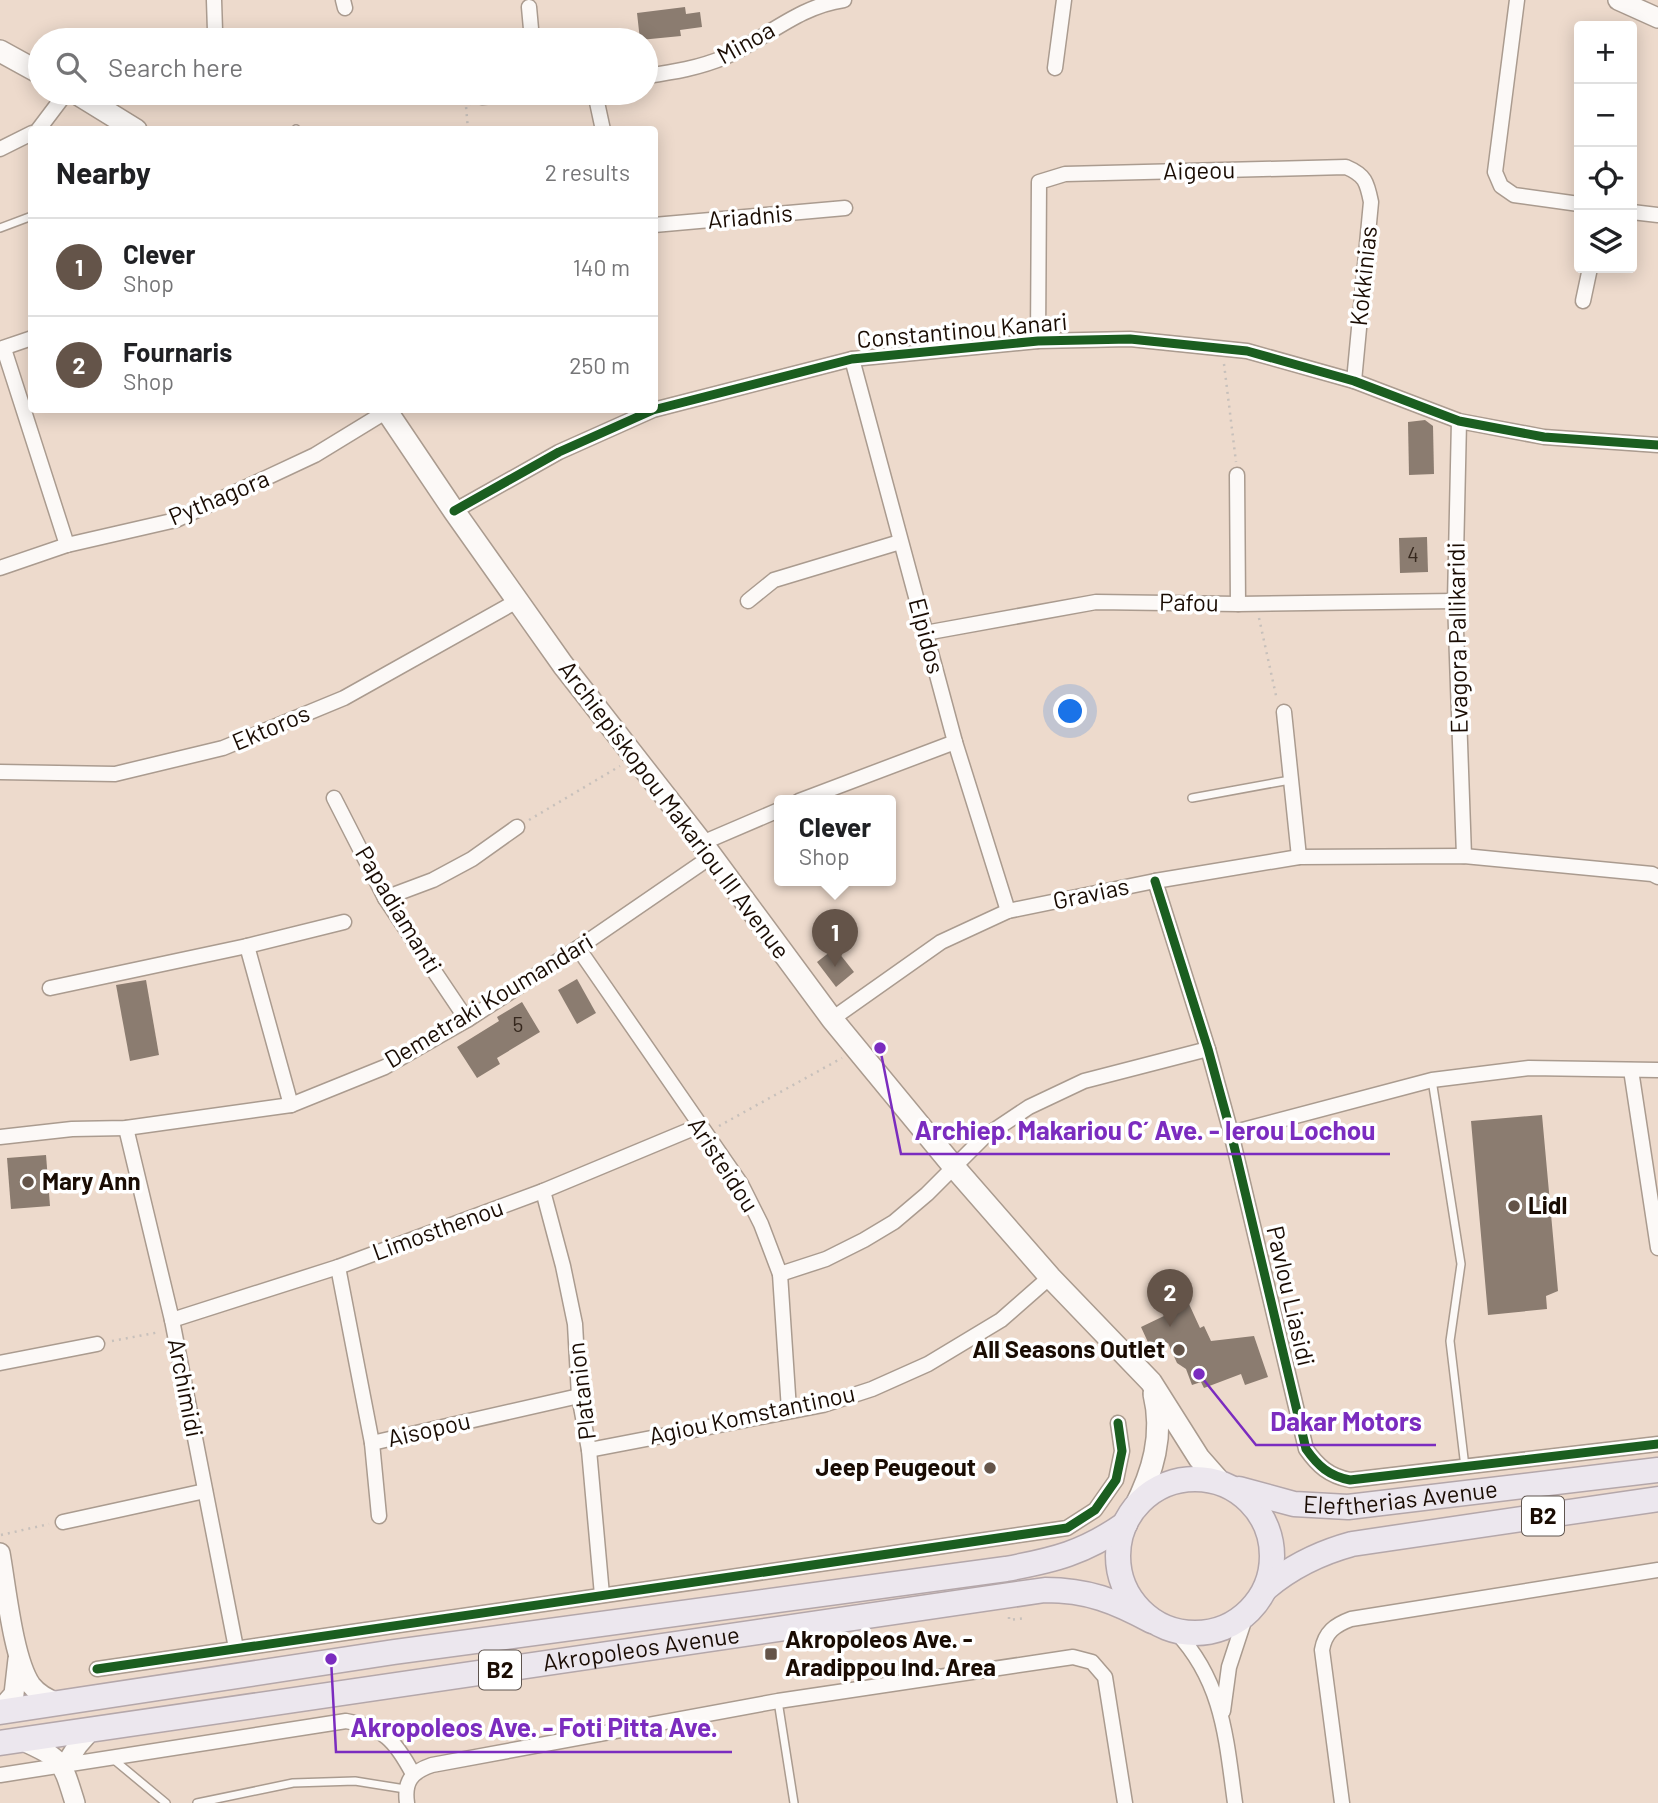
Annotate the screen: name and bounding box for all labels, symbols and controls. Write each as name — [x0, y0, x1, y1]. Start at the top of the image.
street label: Minoa — [711, 14, 779, 69]
map controls — [1574, 21, 1637, 273]
button: + — [1574, 21, 1637, 84]
search box — [28, 28, 658, 105]
icon: search — [52, 48, 90, 86]
text: Search here — [108, 51, 243, 82]
button: − — [1574, 84, 1637, 147]
button: locate — [1574, 147, 1637, 210]
text: Nearby — [56, 154, 151, 190]
street label: Aigeou — [1163, 154, 1235, 185]
text: 2 results — [545, 158, 630, 186]
street label: Ariadnis — [706, 197, 794, 234]
button: layers — [1574, 210, 1637, 273]
street label: Kokkinias — [1343, 224, 1382, 327]
text: Clever — [123, 238, 195, 269]
text: 1 — [75, 253, 83, 281]
text: 140 m — [573, 253, 630, 281]
text: Shop — [123, 269, 174, 297]
street label: Constantinou Kanari — [855, 306, 1068, 353]
text: Fournaris — [123, 336, 232, 367]
text: 2 — [73, 351, 85, 379]
text: 250 m — [569, 351, 630, 379]
text: Shop — [123, 367, 174, 395]
street label: Pythagora — [164, 463, 273, 531]
house number: 4 — [1407, 541, 1419, 566]
street label: Evagora Pallikaridi — [1440, 542, 1473, 734]
street label: Pafou — [1159, 586, 1219, 617]
street label: Elpidos — [903, 595, 951, 677]
street label: Archiepiskopou Makariou III Avenue — [554, 654, 797, 964]
your location — [1053, 694, 1087, 728]
street label: Ektoros — [227, 697, 313, 756]
popup — [774, 795, 896, 886]
text: Clever — [799, 811, 871, 842]
street label: Papadiamanti — [350, 840, 449, 978]
text: Shop — [799, 842, 850, 870]
street label: Gravias — [1050, 870, 1131, 915]
pin: 1 — [812, 909, 858, 967]
street label: Demetraki Koumandari — [379, 926, 598, 1073]
house number: 5 — [513, 1011, 523, 1036]
callout: Archiep. Makariou C´ Ave. - Ierou Lochou — [901, 1107, 1390, 1154]
street label: Aristeidou — [683, 1111, 766, 1217]
text: Archiep. Makariou C´ Ave. - Ierou Lochou — [915, 1114, 1375, 1145]
place label: Mary Ann — [42, 1166, 141, 1195]
marker: Mary Ann — [20, 1174, 36, 1190]
place label: Lidl — [1528, 1190, 1567, 1219]
street label: Limosthenou — [368, 1192, 507, 1266]
marker: Lidl — [1506, 1198, 1522, 1214]
street label: Pavlou Liasidi — [1261, 1223, 1322, 1369]
pin: 2 — [1147, 1269, 1193, 1327]
place label: All Seasons Outlet — [972, 1334, 1165, 1363]
street label: Archimidi — [163, 1336, 210, 1440]
street label: Platanion — [560, 1341, 601, 1442]
marker: All Seasons Outlet — [1171, 1342, 1187, 1358]
street label: Agiou Komstantinou — [646, 1378, 857, 1450]
callout: Dakar Motors — [1256, 1398, 1436, 1445]
street label: Aisopou — [384, 1405, 473, 1452]
text: Dakar Motors — [1270, 1405, 1422, 1436]
place label: Jeep Peugeout — [816, 1452, 976, 1481]
marker: Jeep Peugeout — [982, 1460, 998, 1476]
street label: Eleftherias Avenue — [1303, 1473, 1499, 1520]
road number: B2 — [1522, 1497, 1564, 1536]
street label: Akropoleos Avenue — [541, 1619, 741, 1676]
place label: Akropoleos Ave. - Aradippou Ind. Area — [785, 1624, 996, 1681]
marker: Akropoleos Ave. - Aradippou Ind. Area — [763, 1646, 779, 1662]
road number: B2 — [479, 1651, 521, 1690]
callout: Akropoleos Ave. - Foti Pitta Ave. — [336, 1705, 732, 1752]
text: Akropoleos Ave. - Foti Pitta Ave. — [350, 1711, 718, 1742]

